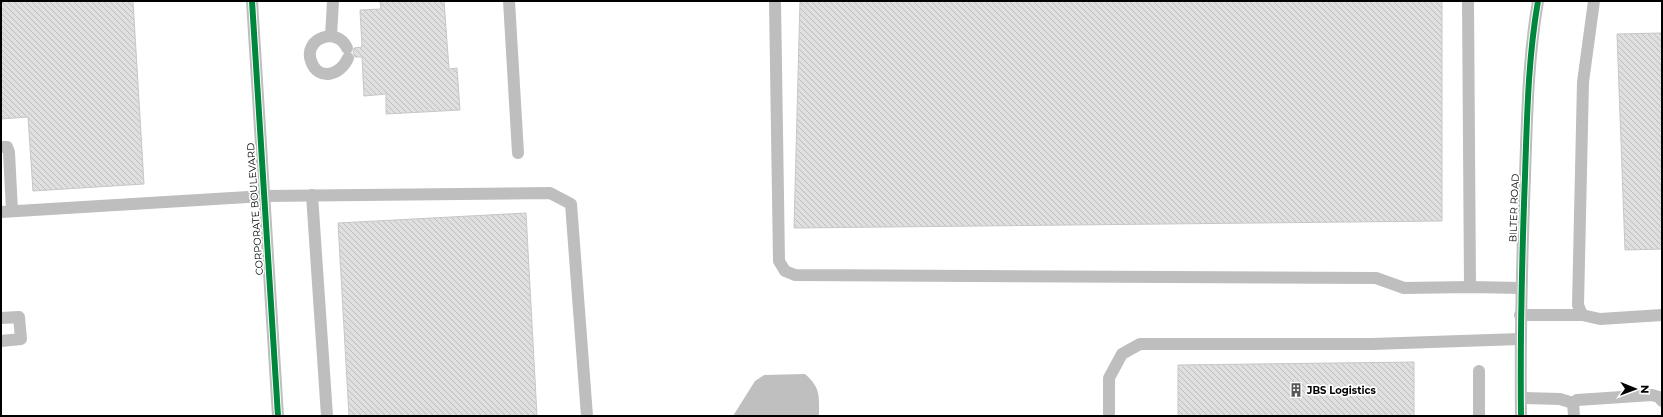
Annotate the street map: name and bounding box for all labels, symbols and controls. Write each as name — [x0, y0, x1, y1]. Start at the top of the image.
street label: CORPORATE BOULEVARD — [244, 142, 266, 276]
street label: BILTER ROAD — [1506, 173, 1522, 243]
north arrow — [1615, 369, 1655, 409]
building icon: JBS Logistics — [1288, 382, 1304, 398]
place label: JBS Logistics — [1306, 384, 1376, 397]
text: N — [1638, 385, 1652, 394]

